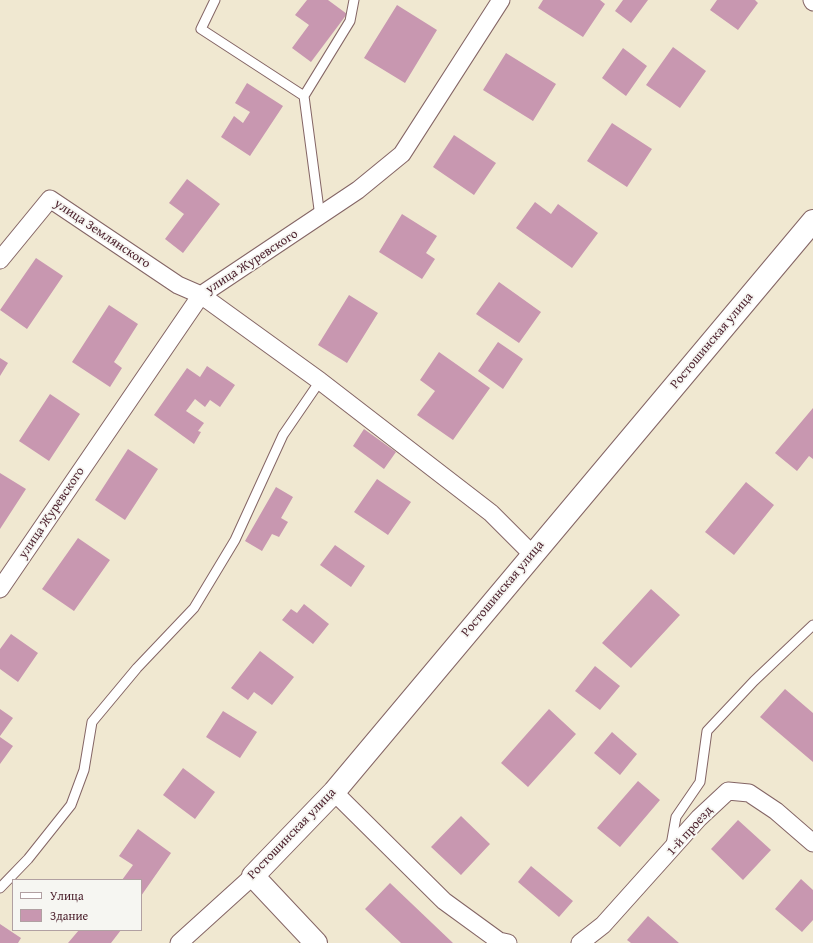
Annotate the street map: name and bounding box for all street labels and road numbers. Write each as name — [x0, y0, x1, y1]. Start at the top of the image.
street label: улица Землянского — [51, 196, 153, 272]
street label: улица Журевского — [203, 226, 301, 298]
street label: Ростошинская улица — [667, 290, 757, 392]
street label: улица Журевского — [16, 464, 88, 562]
street label: Ростошинская улица — [458, 538, 548, 640]
street label: Ростошинская улица — [244, 785, 340, 883]
street label: 1-й проезд — [664, 803, 716, 859]

